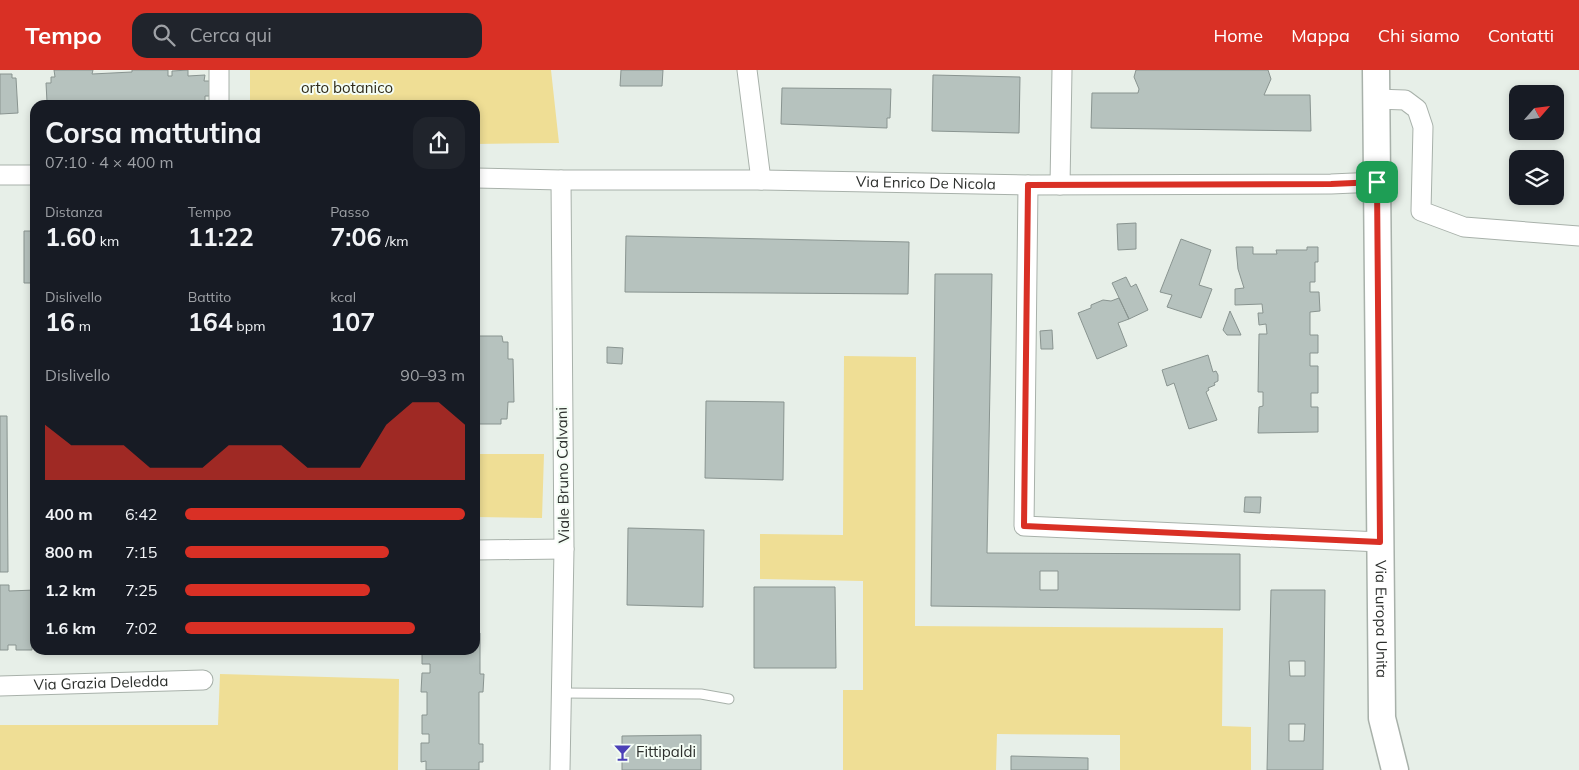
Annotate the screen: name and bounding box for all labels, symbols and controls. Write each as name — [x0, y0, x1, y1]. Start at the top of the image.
search box — [132, 13, 482, 58]
text: Tempo — [25, 20, 102, 50]
icon: search — [150, 21, 178, 49]
text: Cerca qui — [190, 23, 272, 47]
text: Home — [1213, 24, 1263, 47]
text: Mappa — [1291, 24, 1350, 47]
text: Chi siamo — [1378, 24, 1460, 47]
text: Contatti — [1488, 24, 1554, 47]
park label: orto botanico — [301, 78, 393, 97]
north arrow — [1509, 85, 1564, 140]
map controls — [1509, 85, 1564, 205]
text: Corsa mattutina — [45, 115, 262, 150]
button: share — [413, 117, 465, 169]
button: layers — [1509, 150, 1564, 205]
text: 07:10 · 4 × 400 m — [45, 152, 174, 172]
pin — [1356, 161, 1398, 203]
icon: arrive — [1363, 168, 1391, 196]
street label: Via Enrico De Nicola — [856, 172, 996, 193]
text: Distanza — [45, 203, 103, 221]
text: Tempo — [188, 203, 231, 221]
text: Passo — [330, 203, 369, 221]
text: 1.60 — [45, 221, 96, 252]
text: 11:22 — [188, 221, 254, 252]
text: 7:06 — [330, 221, 382, 252]
text: km — [96, 232, 119, 250]
text: /km — [382, 232, 409, 250]
text: Dislivello — [45, 288, 102, 306]
text: Battito — [188, 288, 231, 306]
text: kcal — [330, 288, 356, 306]
text: 16 — [45, 306, 75, 337]
text: 164 — [188, 306, 233, 337]
text: 107 — [330, 306, 375, 337]
text: m — [75, 317, 91, 335]
text: bpm — [233, 317, 265, 335]
text: Dislivello — [45, 365, 110, 385]
text: 90–93 m — [400, 365, 465, 385]
street label: Viale Bruno Calvani — [552, 407, 573, 543]
text: 400 m — [45, 504, 93, 524]
text: 6:42 — [125, 504, 157, 524]
text: 800 m — [45, 542, 93, 562]
text: 7:15 — [125, 542, 157, 562]
street label: Via Europa Unita — [1372, 560, 1392, 678]
text: 1.2 km — [45, 580, 96, 600]
text: 7:25 — [125, 580, 157, 600]
text: 1.6 km — [45, 618, 96, 638]
text: 7:02 — [125, 618, 157, 638]
street label: Via Grazia Deledda — [33, 671, 169, 694]
bar icon: Fittipaldi — [612, 742, 632, 762]
place label: Fittipaldi — [636, 742, 696, 761]

